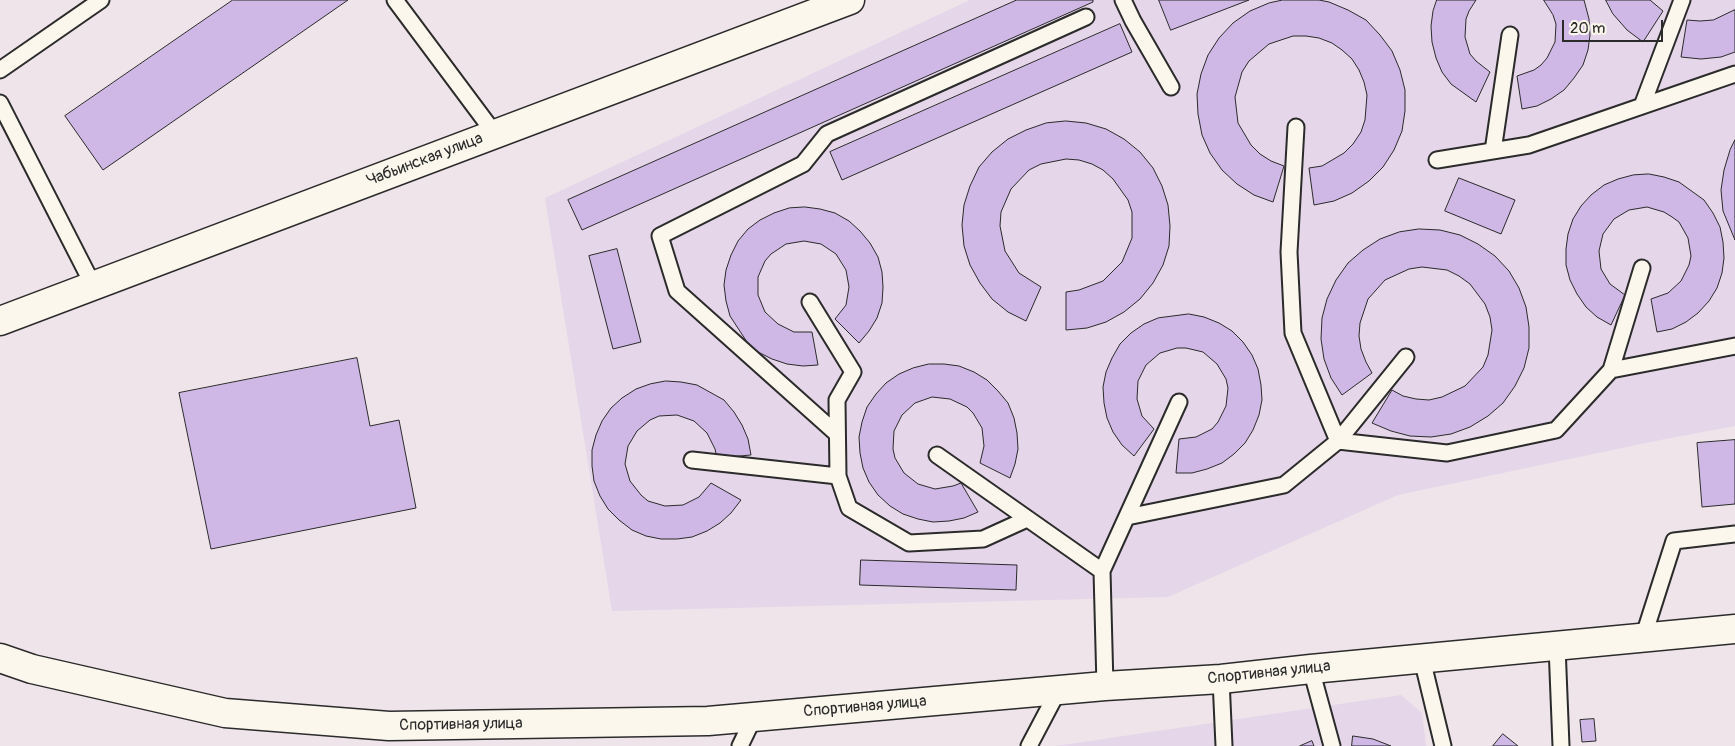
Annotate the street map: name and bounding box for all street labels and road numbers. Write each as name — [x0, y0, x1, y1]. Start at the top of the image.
street label: Чабьинская улица — [364, 129, 486, 191]
street label: Спортивная улица — [1207, 657, 1331, 689]
street label: Спортивная улица — [803, 692, 927, 722]
street label: Спортивная улица — [399, 714, 523, 736]

